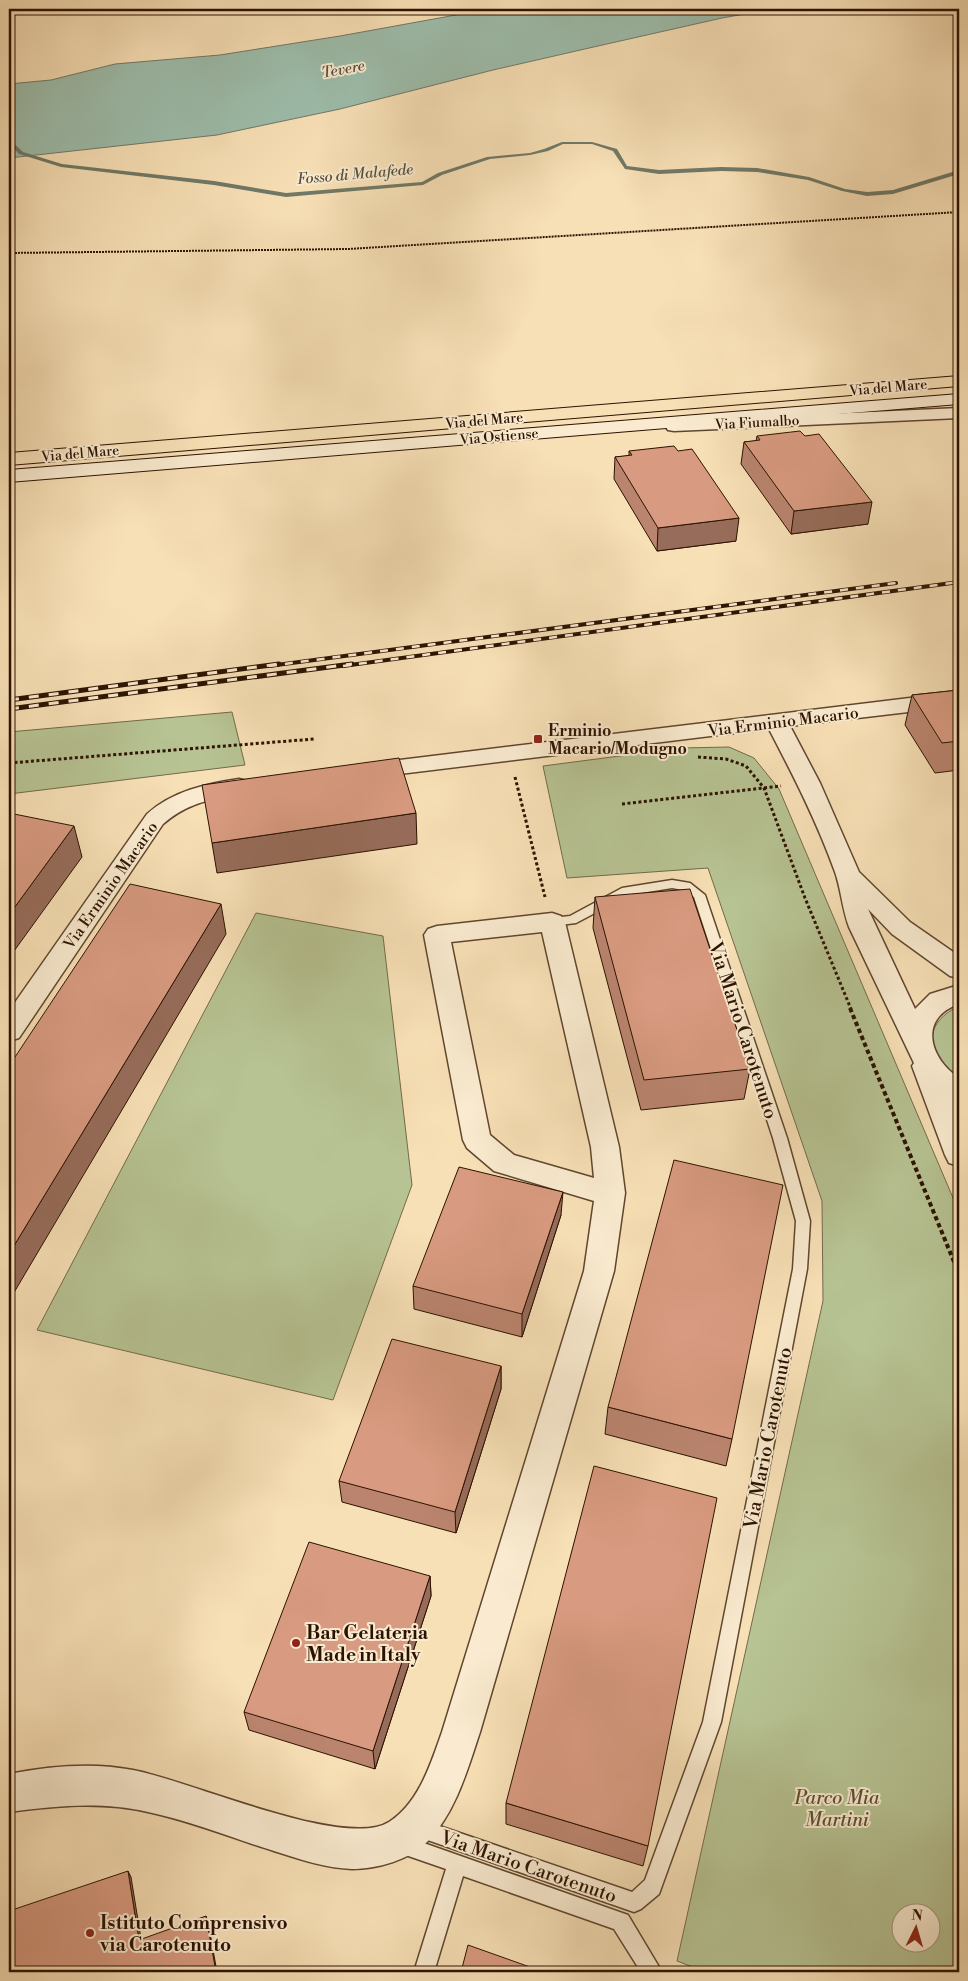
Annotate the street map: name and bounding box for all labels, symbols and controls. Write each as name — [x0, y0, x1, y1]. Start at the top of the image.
water label: Tevere — [320, 56, 366, 83]
water label: Fosso di Malafede — [296, 160, 414, 189]
street label: Via del Mare — [847, 376, 928, 400]
street label: Via del Mare — [443, 409, 524, 433]
street label: Via Fiumalbo — [713, 412, 800, 434]
street label: Via Ostiense — [458, 425, 539, 449]
street label: Via del Mare — [39, 442, 120, 466]
street label: Via Erminio Macario — [706, 703, 860, 741]
place label: Erminio Macario/Modugno — [548, 721, 687, 759]
marker: Erminio Macario/Modugno — [532, 733, 544, 745]
street label: Via Erminio Macario — [59, 818, 163, 954]
street label: Via Mario Carotenuto — [703, 938, 783, 1122]
street label: Via Mario Carotenuto — [738, 1345, 797, 1532]
place label: Bar Gelateria Made in Italy — [306, 1621, 429, 1667]
marker: Bar Gelateria Made in Italy — [290, 1637, 302, 1649]
park label: Parco Mia Martini — [794, 1786, 880, 1832]
street label: Via Mario Carotenuto — [436, 1825, 620, 1908]
north arrow — [890, 1904, 940, 1954]
text: N — [911, 1907, 923, 1925]
place label: Istituto Comprensivo via Carotenuto — [99, 1911, 288, 1957]
marker: Istituto Comprensivo via Carotenuto — [84, 1927, 96, 1939]

